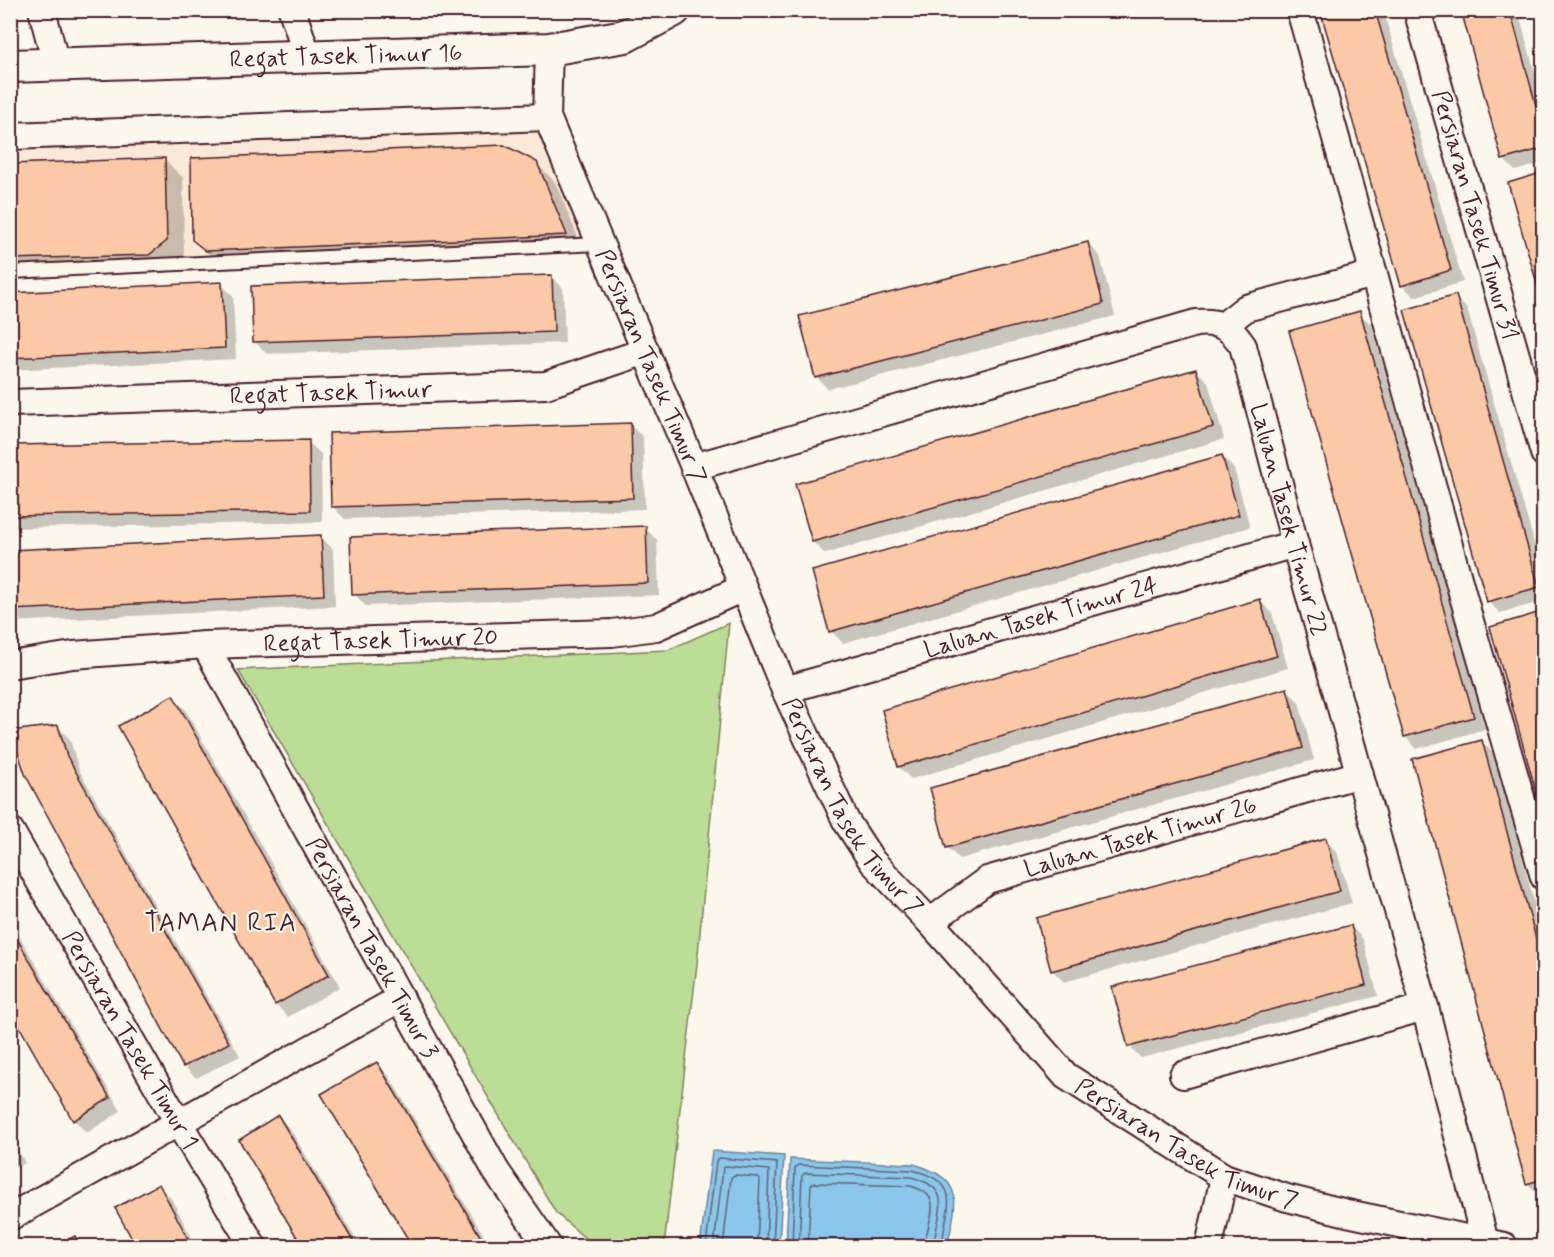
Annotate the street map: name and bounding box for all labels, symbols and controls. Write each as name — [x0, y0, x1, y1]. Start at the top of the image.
street label: Regat Tasek Timur 16 — [229, 38, 463, 78]
street label: Persiaran Tasek Timur 31 — [1424, 87, 1525, 343]
street label: Persiaran Tasek Timur 7 — [587, 245, 713, 488]
street label: Regat Tasek Timur — [229, 375, 433, 415]
street label: Laluan Tasek Timur 22 — [1242, 400, 1334, 640]
street label: Laluan Tasek Timur 24 — [921, 570, 1162, 666]
street label: Regat Tasek Timur 20 — [263, 622, 498, 663]
street label: Persiaran Tasek Timur 7 — [774, 693, 930, 923]
street label: Laluan Tasek Timur 26 — [1021, 790, 1260, 886]
street label: Persiaran Tasek Timur 3 — [298, 833, 445, 1064]
district label: TAMAN RIA — [144, 907, 298, 941]
street label: Persiaran Tasek Timur 1 — [54, 926, 205, 1155]
street label: Persiaran Tasek Timur 7 — [1069, 1072, 1301, 1217]

